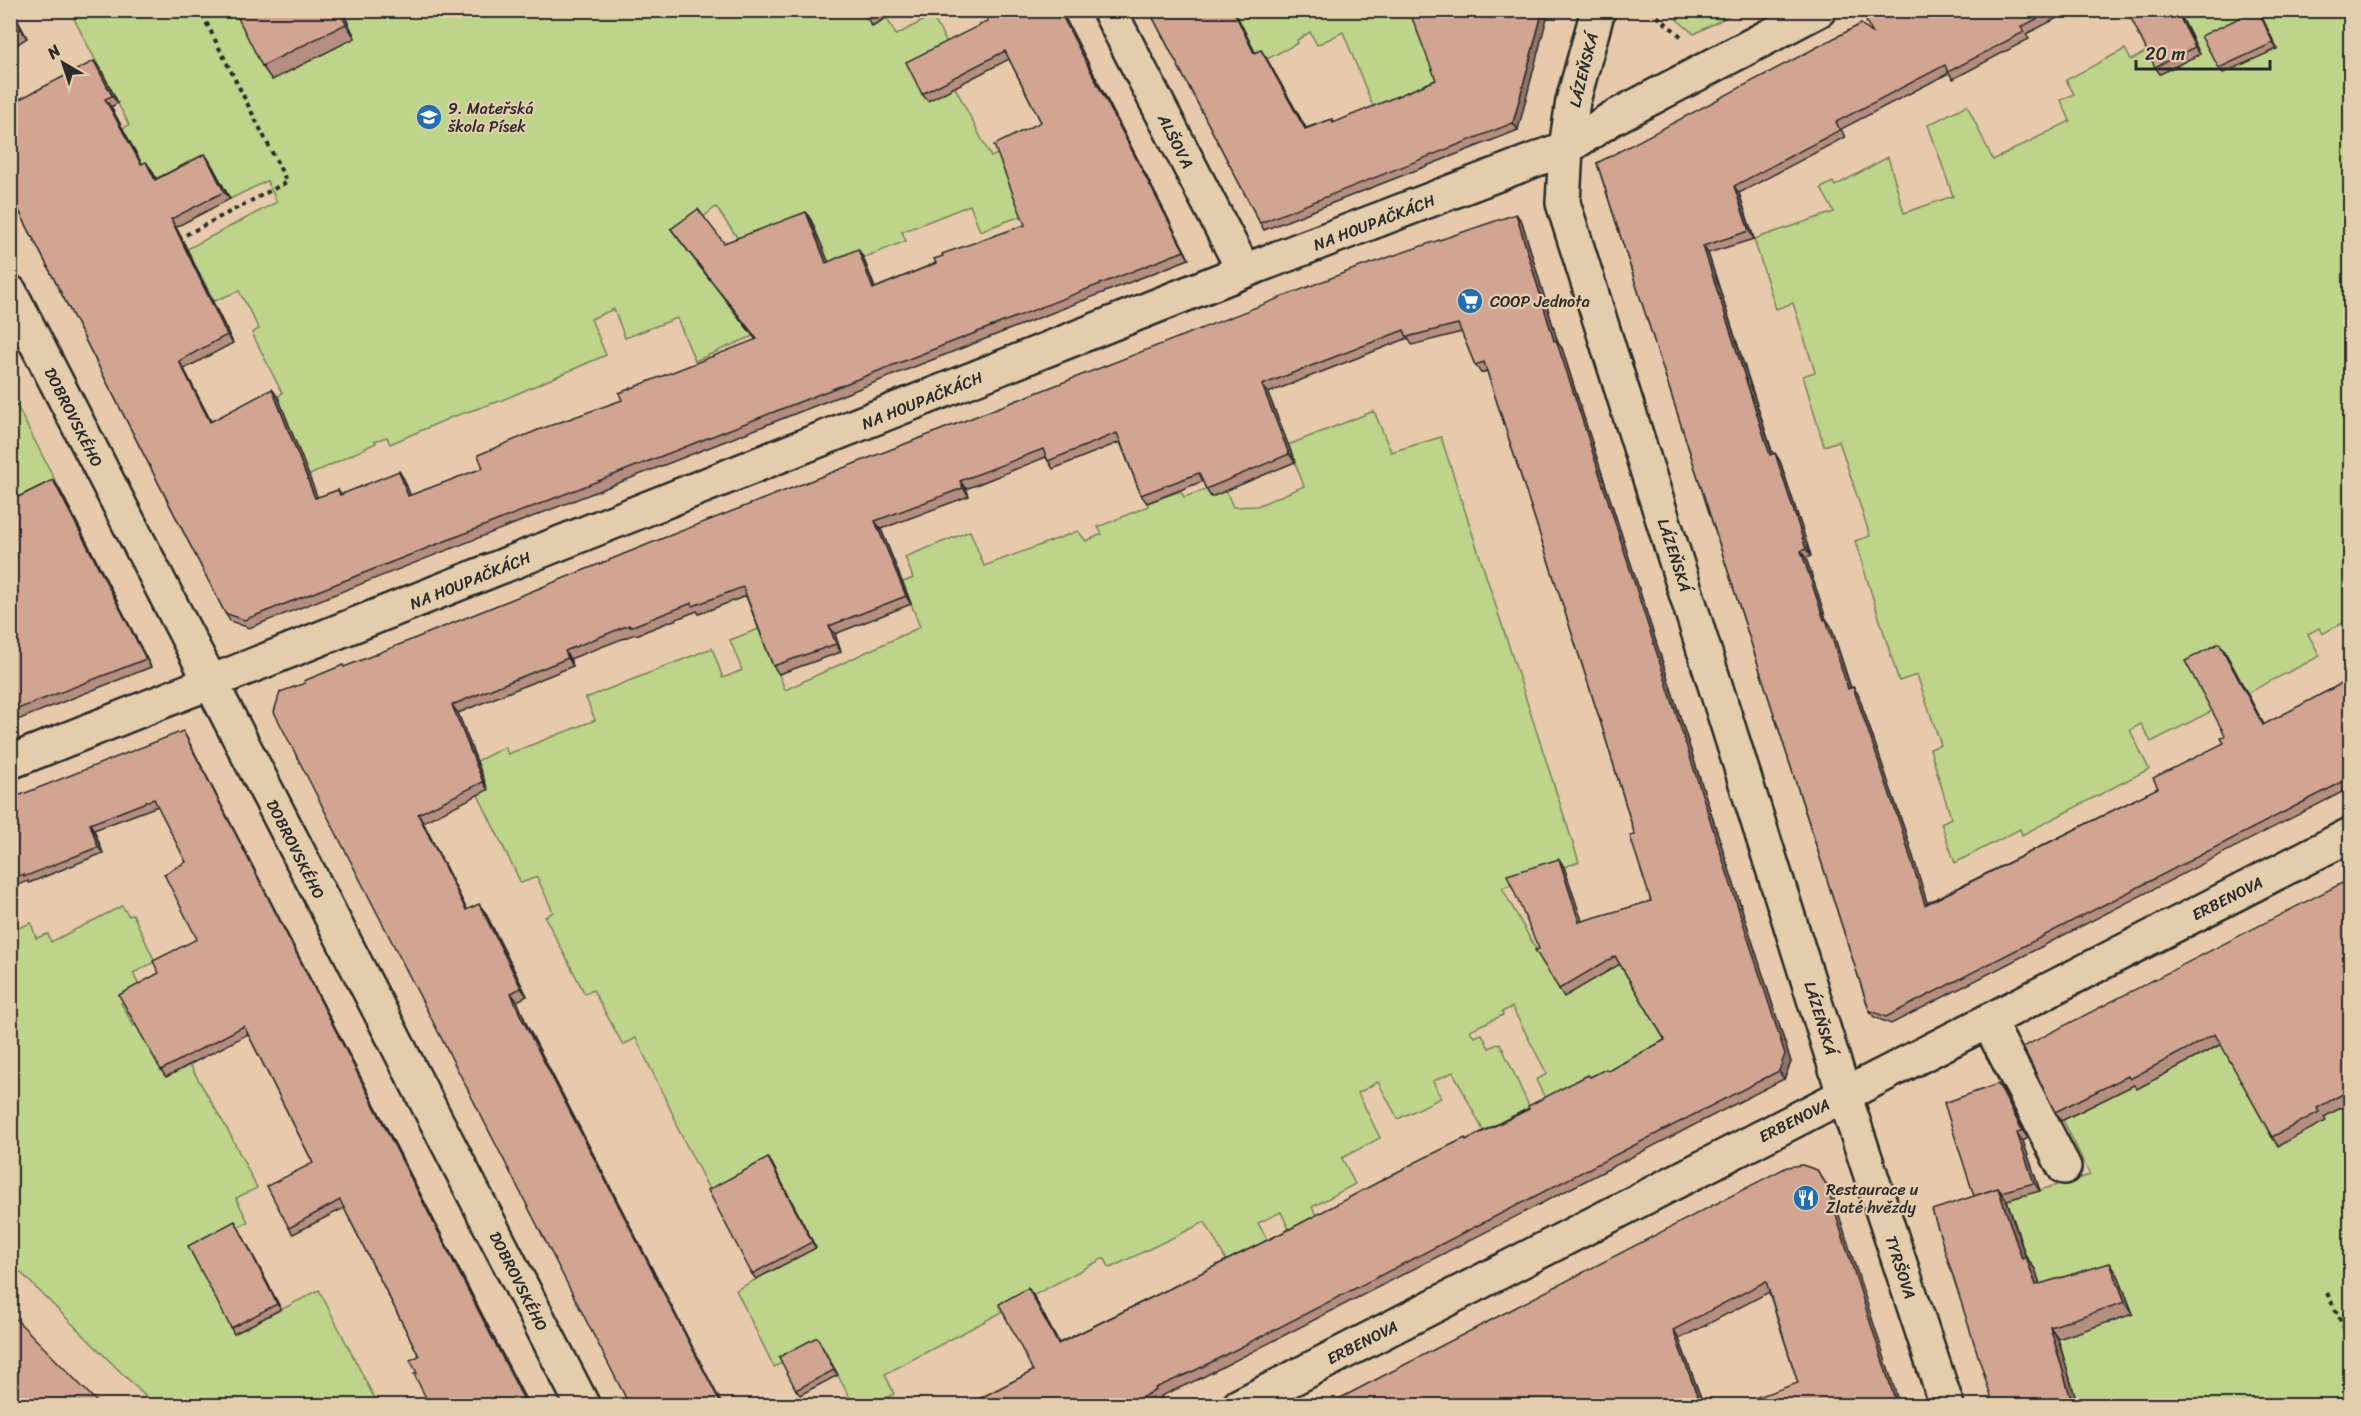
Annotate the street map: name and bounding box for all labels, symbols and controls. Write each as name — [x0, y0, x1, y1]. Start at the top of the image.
street label: LÁZEŇSKÁ — [1560, 27, 1607, 110]
north arrow — [33, 33, 93, 93]
scale bar — [2136, 33, 2270, 71]
text: N — [40, 36, 68, 67]
text: 20 m — [2145, 38, 2185, 70]
place label: 9. Mateřská škola Písek — [447, 94, 534, 141]
school or university icon: 9. Mateřská škola Písek — [414, 102, 444, 132]
street label: ALŠOVA — [1149, 108, 1202, 174]
street label: NA HOUPAČKÁCH — [1309, 186, 1439, 259]
supermarket icon: COOP Jednota — [1455, 286, 1485, 316]
place label: COOP Jednota — [1490, 287, 1590, 316]
street label: DOBROVSKÉHO — [36, 362, 111, 472]
street label: NA HOUPAČKÁCH — [857, 363, 987, 438]
street label: LÁZEŇSKÁ — [1649, 515, 1701, 598]
street label: NA HOUPAČKÁCH — [405, 543, 535, 618]
street label: DOBROVSKÉHO — [258, 794, 333, 904]
street label: ERBENOVA — [2186, 868, 2268, 929]
street label: LÁZEŇSKÁ — [1796, 978, 1846, 1061]
street label: ERBENOVA — [1753, 1090, 1835, 1151]
place label: Restaurace u Zlaté hvězdy — [1826, 1175, 1919, 1222]
restaurant icon: Restaurace u Zlaté hvězdy — [1791, 1183, 1821, 1213]
street label: DOBROVSKÉHO — [481, 1226, 556, 1336]
street label: TYRŠOVA — [1877, 1232, 1924, 1303]
street label: ERBENOVA — [1321, 1312, 1403, 1373]

